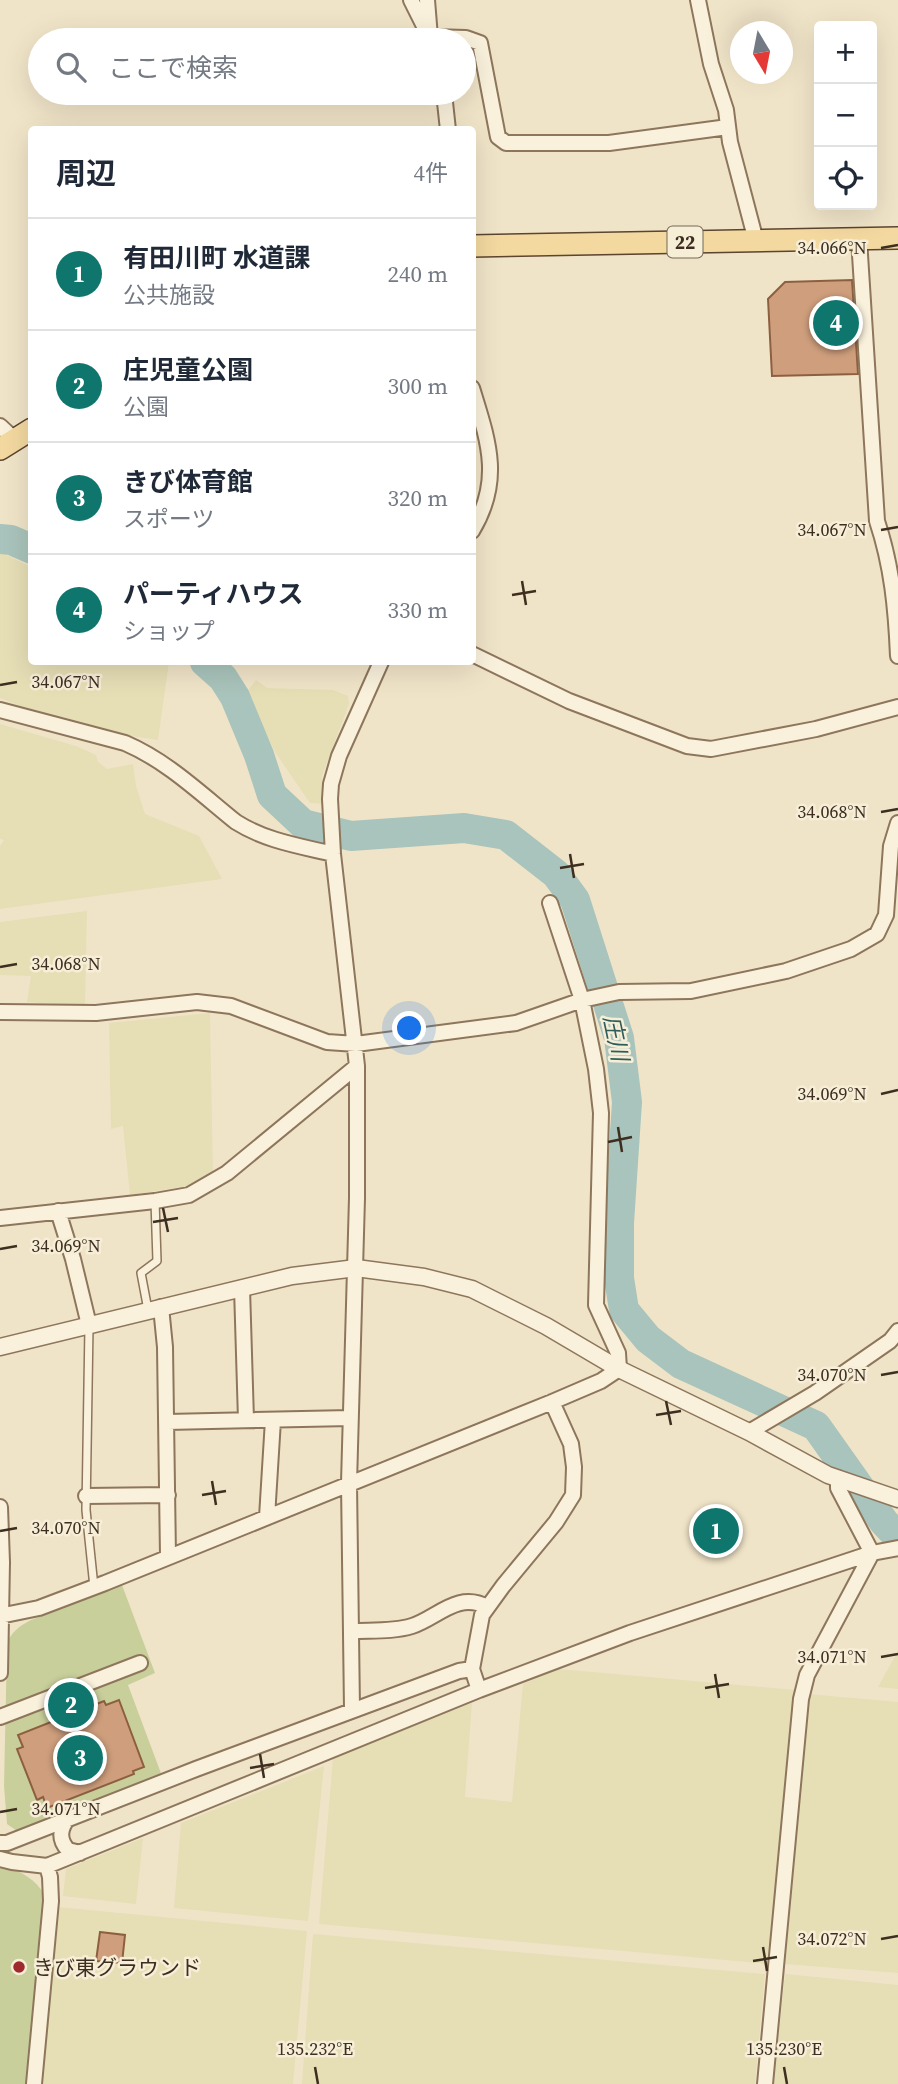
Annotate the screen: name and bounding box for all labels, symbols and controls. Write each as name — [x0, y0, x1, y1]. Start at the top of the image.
north arrow — [730, 21, 793, 84]
map controls — [814, 21, 877, 210]
button: + — [814, 21, 877, 84]
search box — [28, 28, 476, 105]
icon: search — [52, 48, 90, 86]
text: ここで検索 — [108, 50, 238, 86]
button: − — [814, 84, 877, 147]
button: locate — [814, 147, 877, 210]
text: 周辺 — [56, 153, 116, 194]
text: 4件 — [414, 157, 448, 189]
road number: 22 — [668, 226, 702, 258]
text: 34.066°N — [797, 235, 867, 260]
text: 有田川町 水道課 — [123, 240, 311, 276]
text: 1 — [73, 258, 85, 290]
text: 240 m — [387, 258, 448, 290]
text: 公共施設 — [123, 279, 215, 311]
pin: 4 — [813, 297, 859, 349]
text: 庄児童公園 — [123, 352, 253, 388]
text: 2 — [73, 370, 85, 402]
text: 300 m — [387, 370, 448, 402]
text: 公園 — [123, 391, 169, 423]
text: きび体育館 — [123, 464, 253, 500]
text: 3 — [73, 482, 85, 514]
text: 320 m — [387, 482, 448, 514]
text: スポーツ — [123, 503, 215, 535]
text: 34.067°N — [797, 517, 867, 542]
text: パーティハウス — [123, 576, 303, 612]
text: 4 — [73, 594, 85, 626]
text: 330 m — [387, 594, 448, 626]
text: ショップ — [123, 615, 215, 647]
text: 34.067°N — [31, 669, 101, 694]
text: 34.068°N — [797, 799, 867, 824]
text: 34.068°N — [31, 951, 101, 976]
your location — [392, 1011, 426, 1045]
water label: 庄川 — [596, 1012, 637, 1067]
text: 34.069°N — [797, 1081, 867, 1106]
text: 34.069°N — [31, 1233, 101, 1258]
text: 34.070°N — [797, 1362, 867, 1387]
pin: 1 — [693, 1505, 739, 1557]
text: 34.070°N — [31, 1515, 101, 1540]
text: 34.071°N — [797, 1644, 867, 1669]
pin: 2 — [48, 1679, 94, 1731]
pin: 3 — [57, 1732, 103, 1784]
text: 34.071°N — [31, 1796, 101, 1821]
text: 34.072°N — [797, 1926, 867, 1951]
place label: きび東グラウンド — [33, 1953, 201, 1982]
marker: きび東グラウンド — [11, 1959, 27, 1975]
text: 135.232°E — [277, 2036, 353, 2061]
text: 135.230°E — [746, 2036, 822, 2061]

